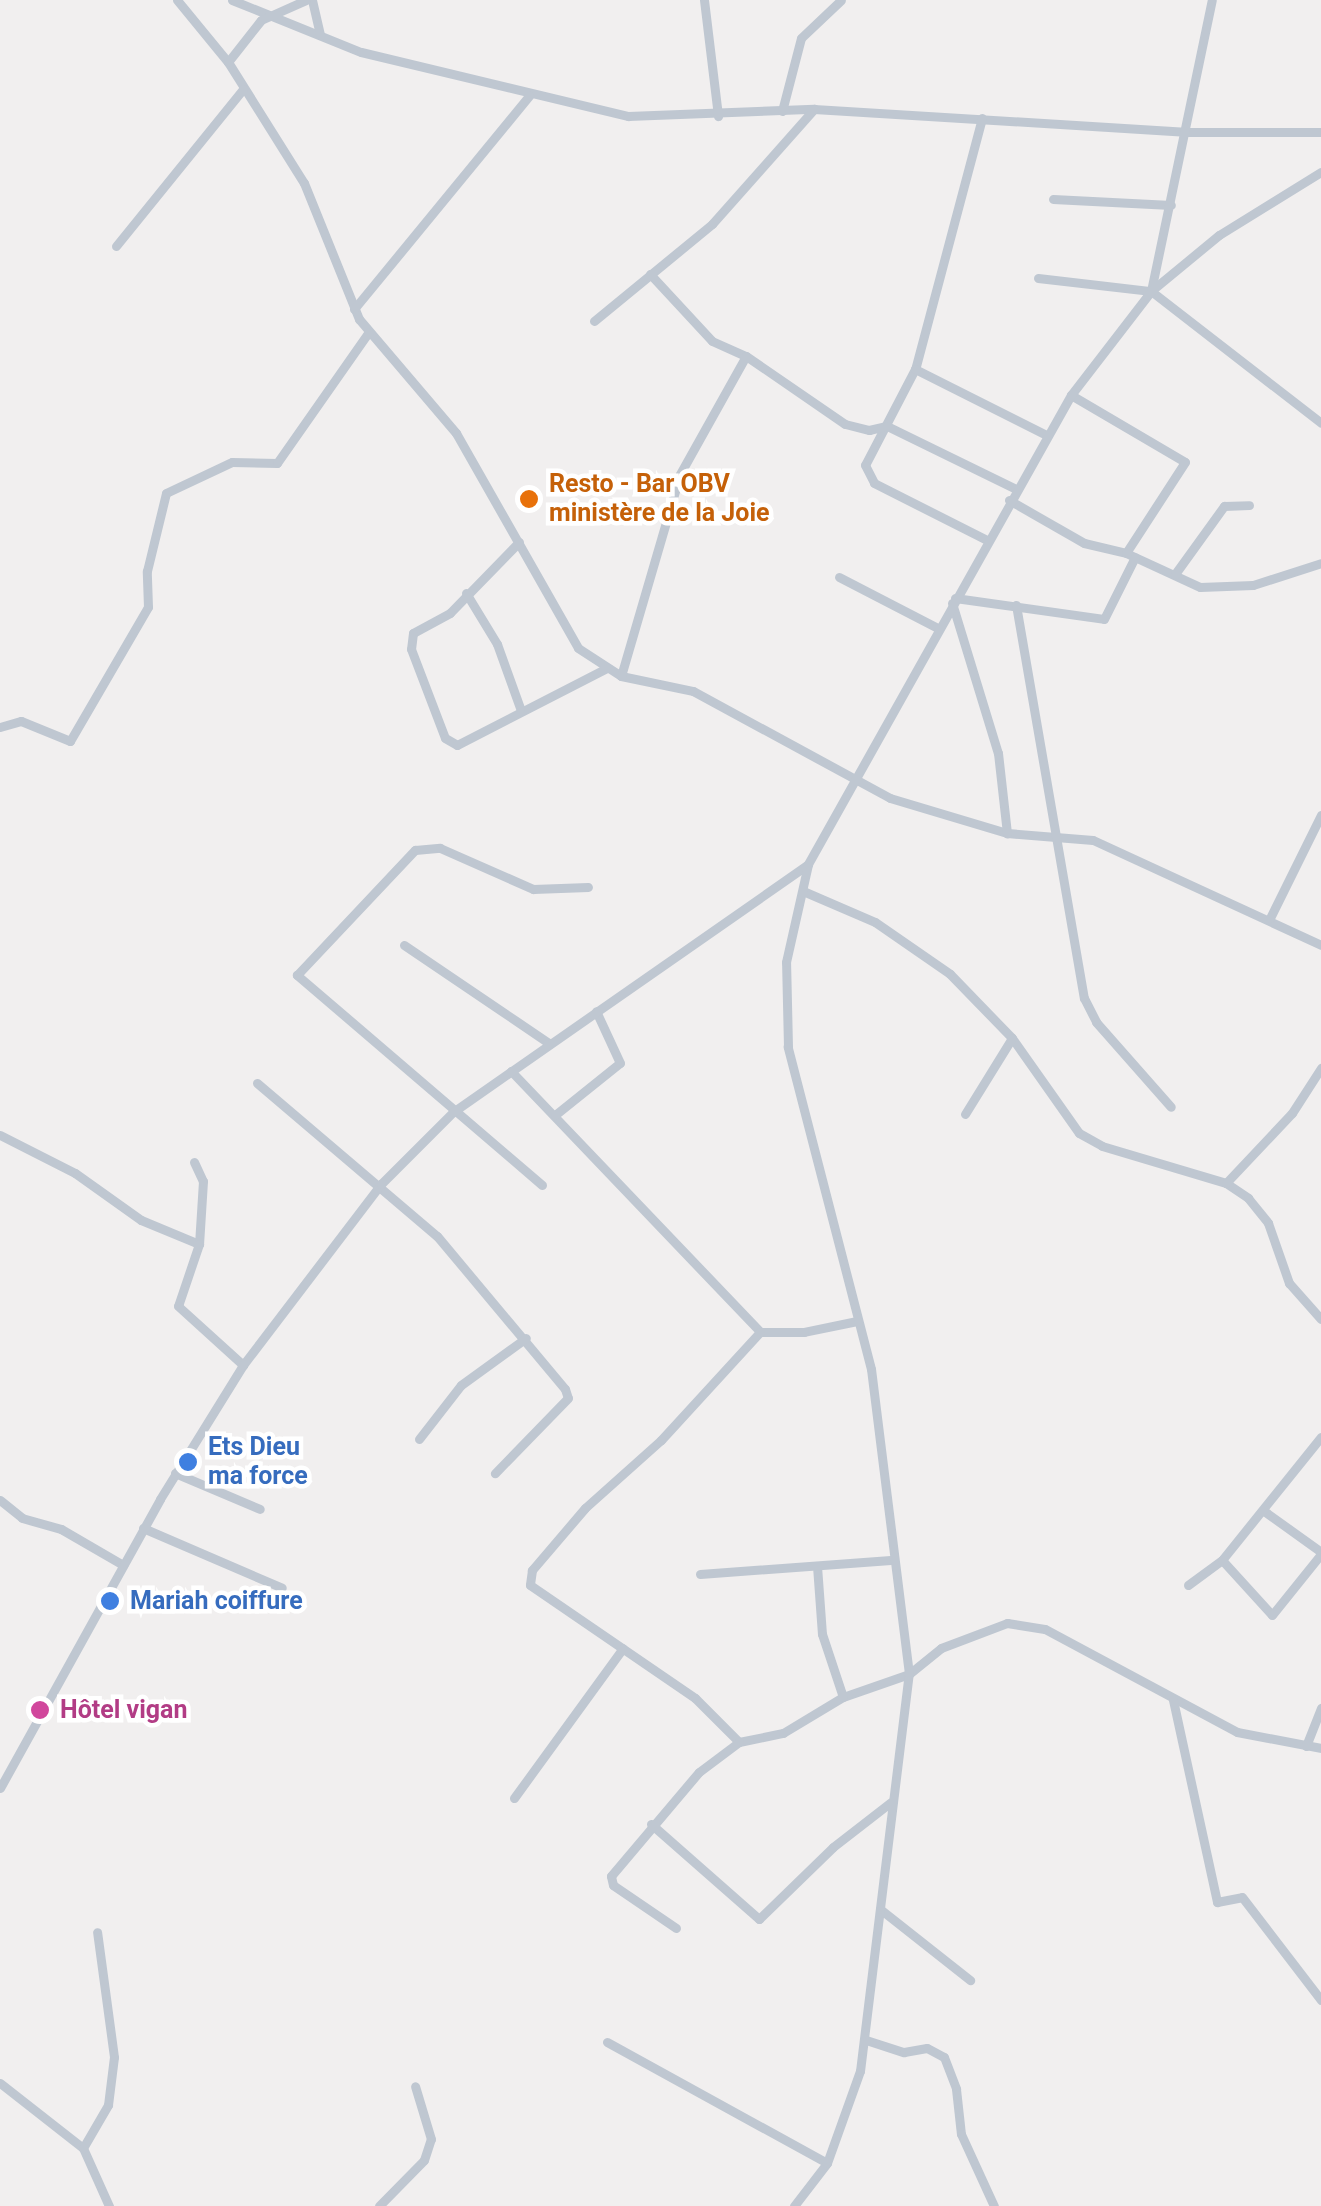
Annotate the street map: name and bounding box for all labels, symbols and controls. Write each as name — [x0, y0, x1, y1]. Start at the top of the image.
place label: Resto - Bar OBV ministère de la Joie — [549, 470, 770, 529]
marker: Resto - Bar OBV ministère de la Joie — [518, 488, 540, 510]
place label: Ets Dieu ma force — [208, 1433, 308, 1492]
marker: Ets Dieu ma force — [177, 1451, 199, 1473]
place label: Mariah coiffure — [130, 1586, 303, 1616]
marker: Mariah coiffure — [99, 1590, 121, 1612]
place label: Hôtel vigan — [60, 1695, 188, 1725]
marker: Hôtel vigan — [29, 1699, 51, 1721]

